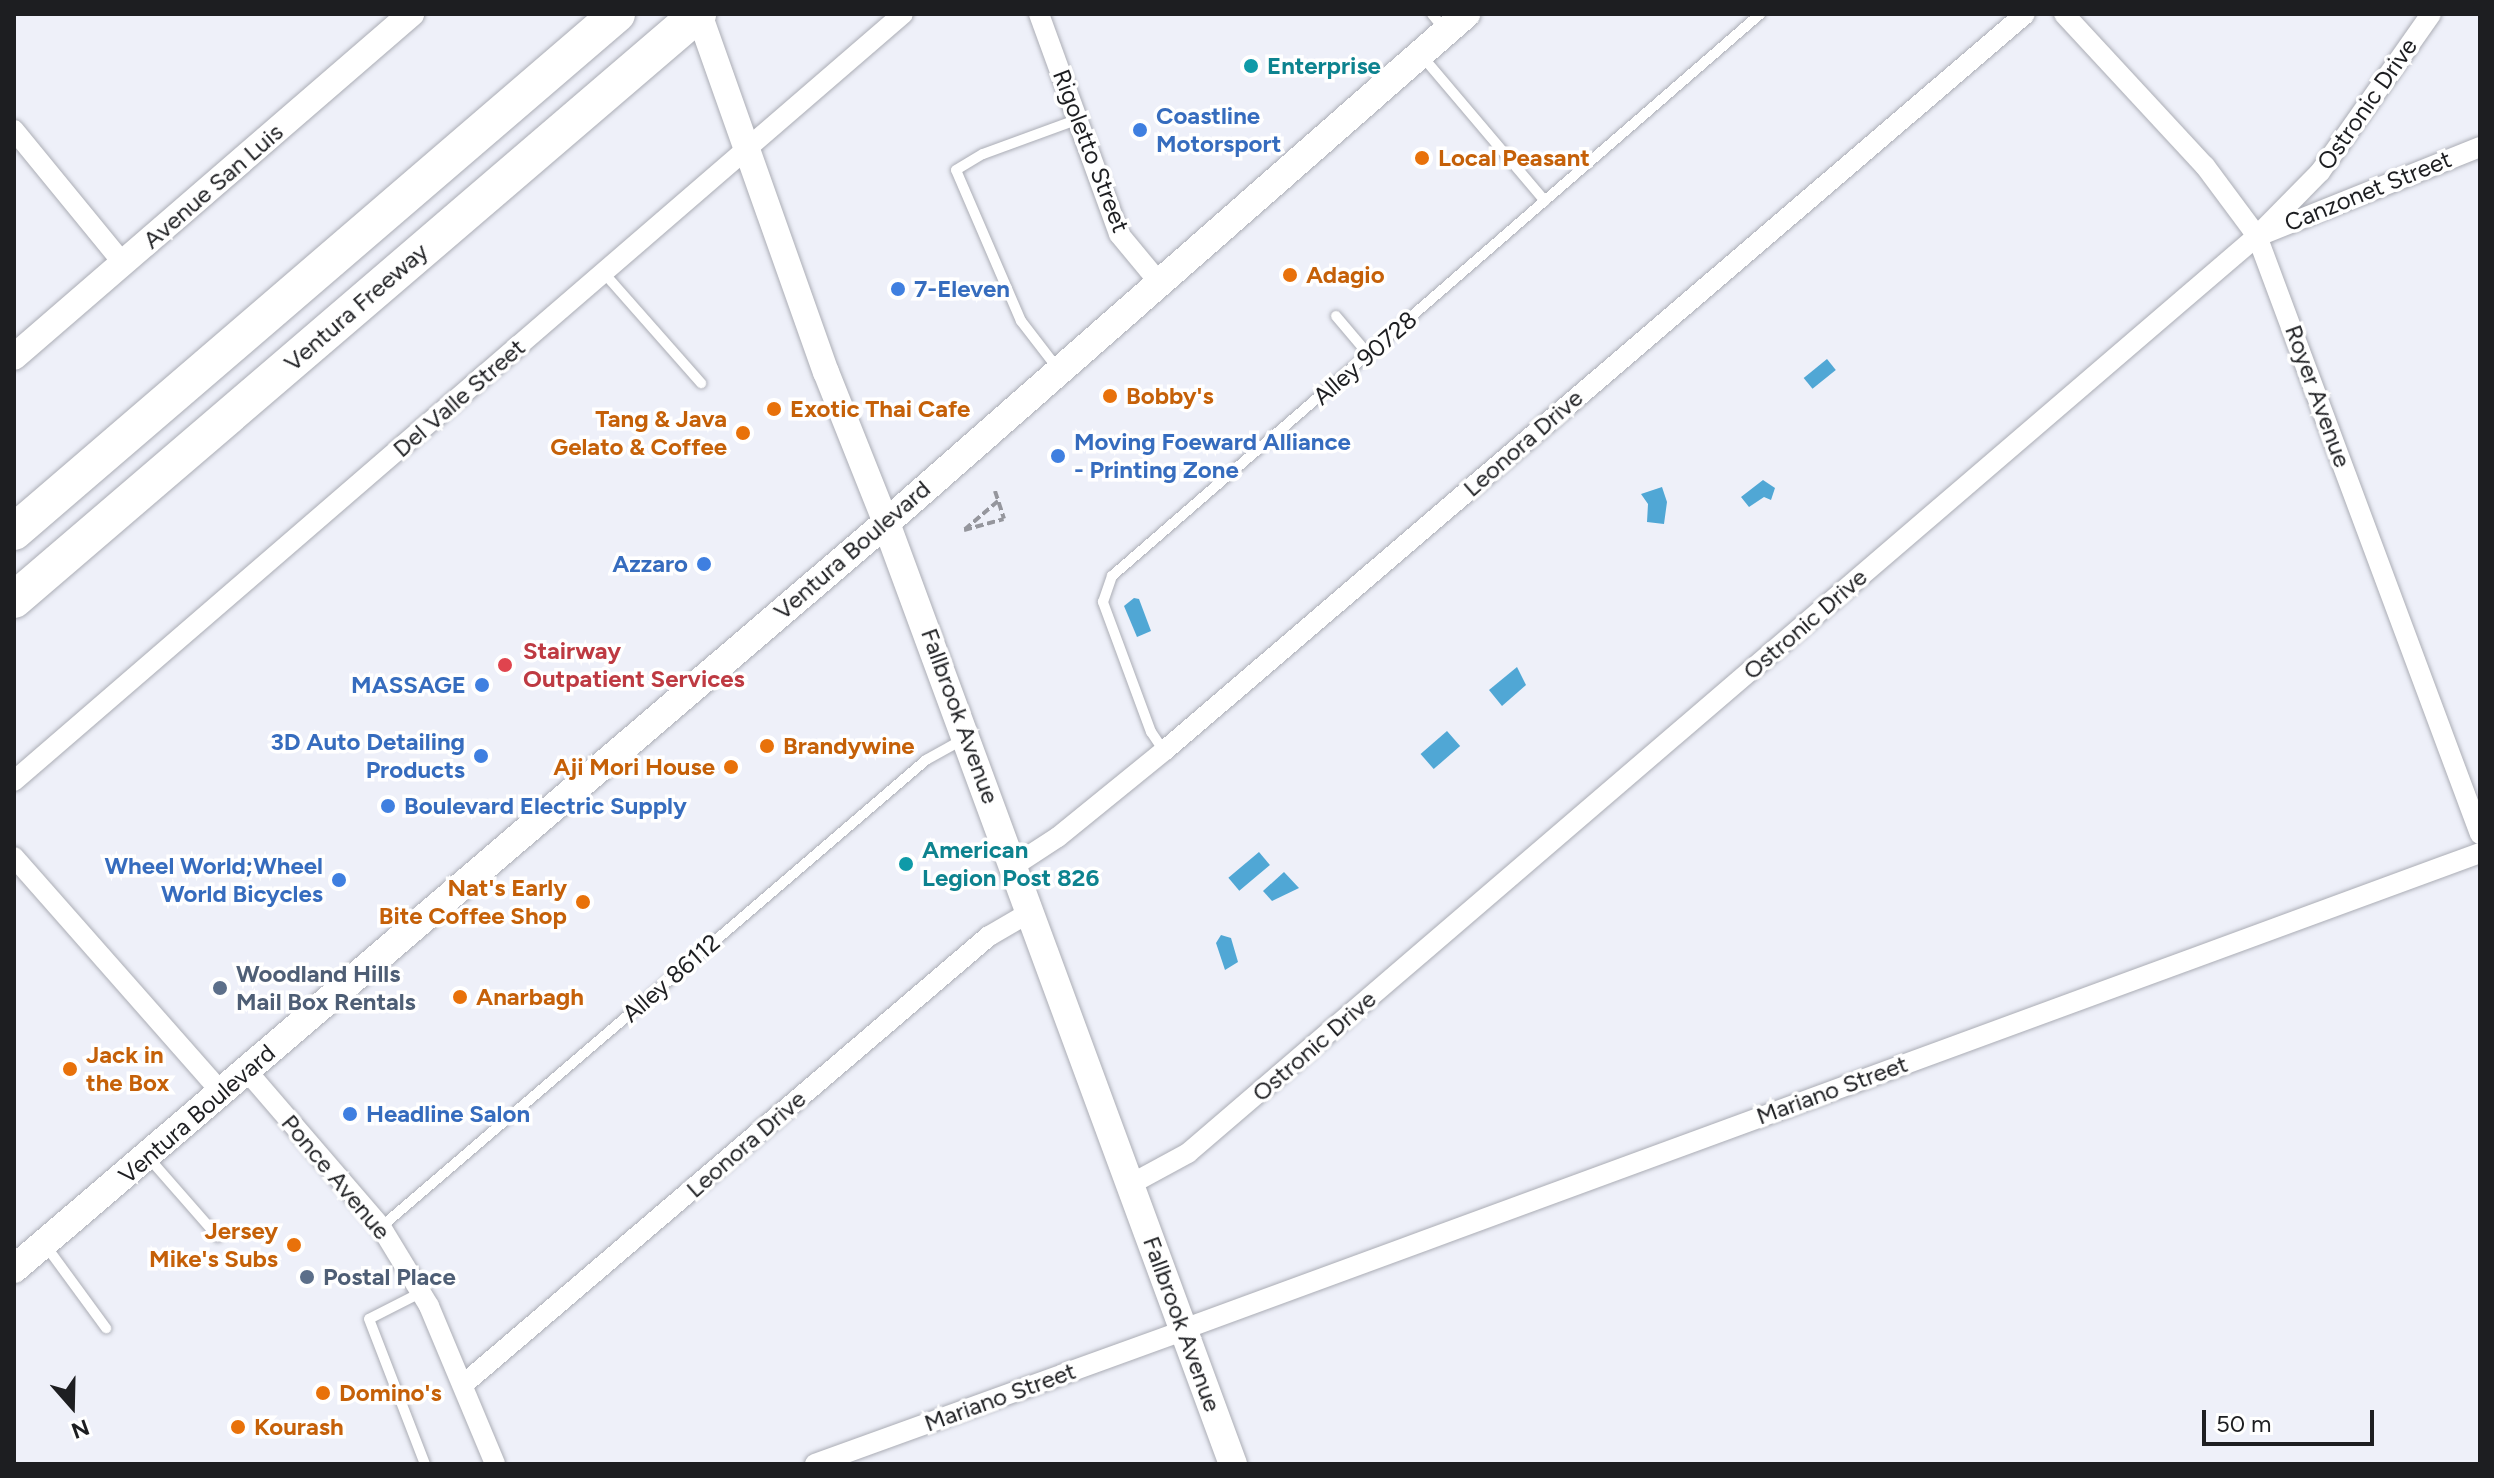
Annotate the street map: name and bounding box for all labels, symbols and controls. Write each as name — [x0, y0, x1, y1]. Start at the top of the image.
street label: Ostronic Drive — [2311, 33, 2423, 175]
place label: Enterprise — [1267, 52, 1381, 80]
marker: Enterprise — [1242, 57, 1260, 75]
street label: Rigoletto Street — [1047, 65, 1135, 237]
place label: Coastline Motorsport — [1156, 102, 1281, 158]
street label: Avenue San Luis — [137, 117, 289, 255]
marker: Coastline Motorsport — [1131, 121, 1149, 139]
place label: Local Peasant — [1438, 144, 1590, 172]
street label: Canzonet Street — [2280, 144, 2456, 238]
marker: Local Peasant — [1413, 149, 1431, 167]
street label: Ventura Freeway — [278, 237, 434, 377]
place label: Adagio — [1306, 261, 1385, 289]
marker: Adagio — [1281, 266, 1299, 284]
place label: 7-Eleven — [914, 275, 1010, 303]
marker: 7-Eleven — [889, 280, 907, 298]
street label: Alley 90728 — [1307, 305, 1423, 411]
street label: Royer Avenue — [2279, 321, 2357, 471]
street label: Del Valle Street — [387, 333, 531, 463]
place label: Bobby's — [1126, 382, 1214, 410]
street label: Leonora Drive — [1457, 383, 1589, 503]
marker: Bobby's — [1101, 387, 1119, 405]
place label: Exotic Thai Cafe — [790, 395, 970, 423]
marker: Exotic Thai Cafe — [765, 400, 783, 418]
place label: Tang & Java Gelato & Coffee — [550, 405, 727, 461]
marker: Tang & Java Gelato & Coffee — [734, 424, 752, 442]
place label: Moving Foeward Alliance - Printing Zone — [1074, 428, 1351, 484]
marker: Moving Foeward Alliance - Printing Zone — [1049, 447, 1067, 465]
street label: Ventura Boulevard — [768, 474, 936, 626]
place label: Azzaro — [612, 550, 688, 578]
marker: Azzaro — [695, 555, 713, 573]
street label: Ostronic Drive — [1737, 563, 1873, 685]
street label: Fallbrook Avenue — [915, 624, 1005, 808]
place label: Stairway Outpatient Services — [523, 637, 745, 693]
marker: Stairway Outpatient Services — [494, 654, 516, 676]
place label: MASSAGE — [351, 671, 466, 699]
marker: MASSAGE — [473, 676, 491, 694]
place label: 3D Auto Detailing Products — [270, 728, 465, 784]
place label: Brandywine — [783, 732, 915, 760]
marker: Brandywine — [758, 737, 776, 755]
marker: 3D Auto Detailing Products — [472, 747, 490, 765]
place label: Aji Mori House — [553, 753, 715, 781]
marker: Aji Mori House — [722, 758, 740, 776]
place label: Boulevard Electric Supply — [404, 792, 687, 820]
marker: Boulevard Electric Supply — [379, 797, 397, 815]
place label: American Legion Post 826 — [922, 836, 1099, 892]
place label: Wheel World;Wheel World Bicycles — [104, 852, 323, 908]
marker: American Legion Post 826 — [897, 855, 915, 873]
marker: Wheel World;Wheel World Bicycles — [330, 871, 348, 889]
place label: Nat's Early Bite Coffee Shop — [379, 874, 567, 930]
marker: Nat's Early Bite Coffee Shop — [574, 893, 592, 911]
street label: Alley 86112 — [616, 928, 726, 1028]
place label: Woodland Hills Mail Box Rentals — [236, 960, 416, 1016]
marker: Woodland Hills Mail Box Rentals — [211, 979, 229, 997]
place label: Anarbagh — [476, 983, 584, 1011]
street label: Ostronic Drive — [1246, 985, 1382, 1107]
marker: Anarbagh — [451, 988, 469, 1006]
street label: Ventura Boulevard — [113, 1038, 281, 1190]
place label: Jack in the Box — [86, 1041, 169, 1097]
street label: Mariano Street — [1752, 1049, 1912, 1131]
marker: Jack in the Box — [61, 1060, 79, 1078]
street label: Leonora Drive — [680, 1084, 812, 1204]
place label: Headline Salon — [366, 1100, 530, 1128]
marker: Headline Salon — [341, 1105, 359, 1123]
street label: Ponce Avenue — [275, 1109, 397, 1245]
place label: Jersey Mike's Subs — [149, 1217, 278, 1273]
street label: Fallbrook Avenue — [1137, 1232, 1227, 1416]
marker: Jersey Mike's Subs — [285, 1236, 303, 1254]
place label: Postal Place — [323, 1263, 456, 1291]
marker: Postal Place — [298, 1268, 316, 1286]
street label: Mariano Street — [920, 1356, 1080, 1438]
north arrow — [32, 1366, 112, 1446]
place label: Domino's — [339, 1379, 442, 1407]
marker: Domino's — [314, 1384, 332, 1402]
scale bar — [2206, 1394, 2378, 1444]
text: 50 m — [2216, 1409, 2272, 1438]
text: N — [68, 1413, 93, 1445]
place label: Kourash — [254, 1413, 344, 1441]
marker: Kourash — [229, 1418, 247, 1436]

